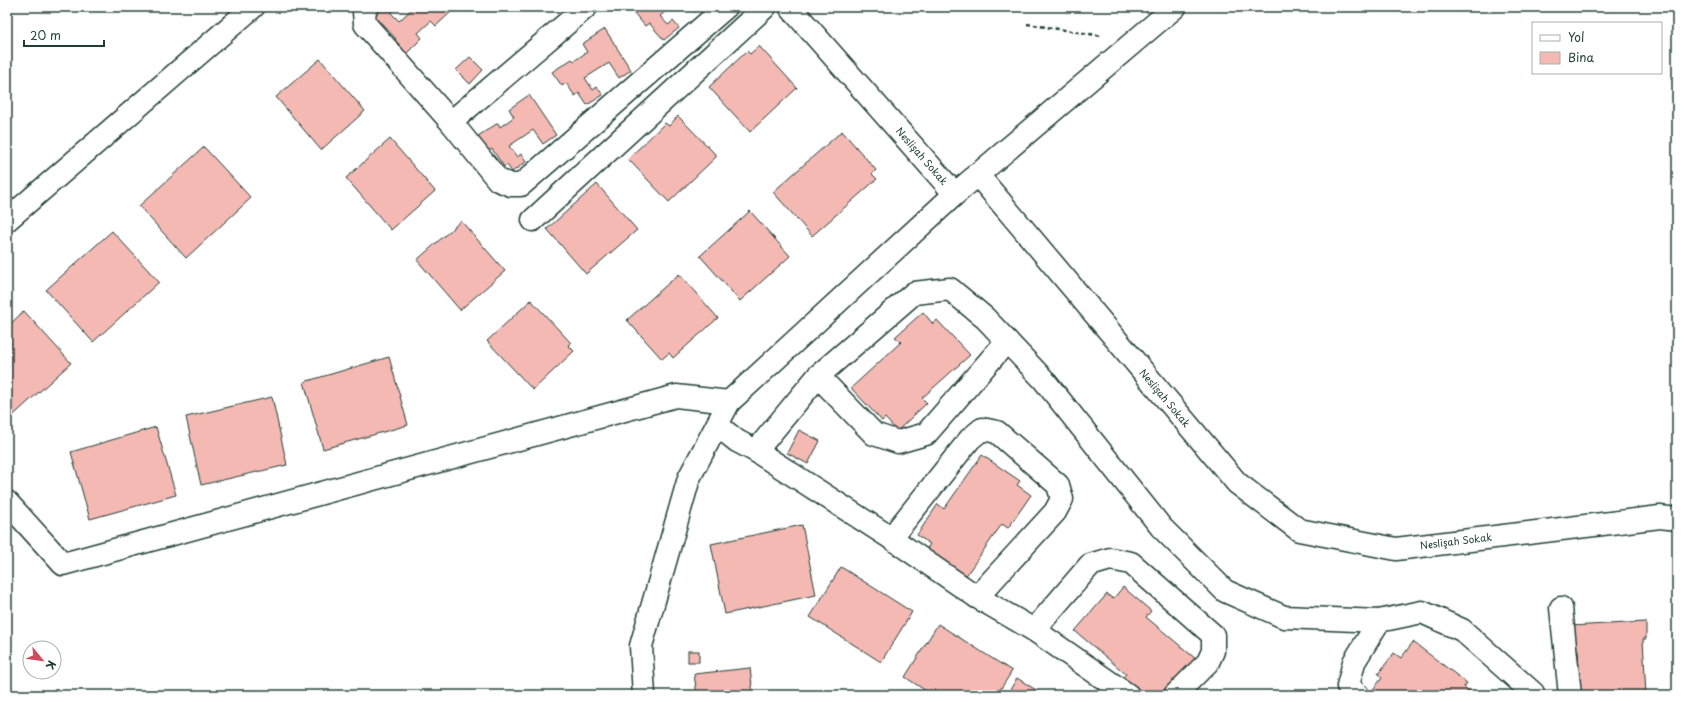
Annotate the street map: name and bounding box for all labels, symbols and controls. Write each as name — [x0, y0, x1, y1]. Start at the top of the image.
scale bar — [24, 22, 104, 48]
legend — [1532, 22, 1662, 74]
text: 20 m — [30, 26, 61, 44]
text: Yol — [1568, 28, 1584, 46]
text: Bina — [1568, 48, 1594, 66]
street label: Neslişah Sokak — [893, 123, 952, 188]
street label: Neslişah Sokak — [1136, 365, 1195, 430]
street label: Neslişah Sokak — [1419, 529, 1493, 552]
north arrow — [22, 640, 62, 680]
text: K — [42, 657, 61, 673]

